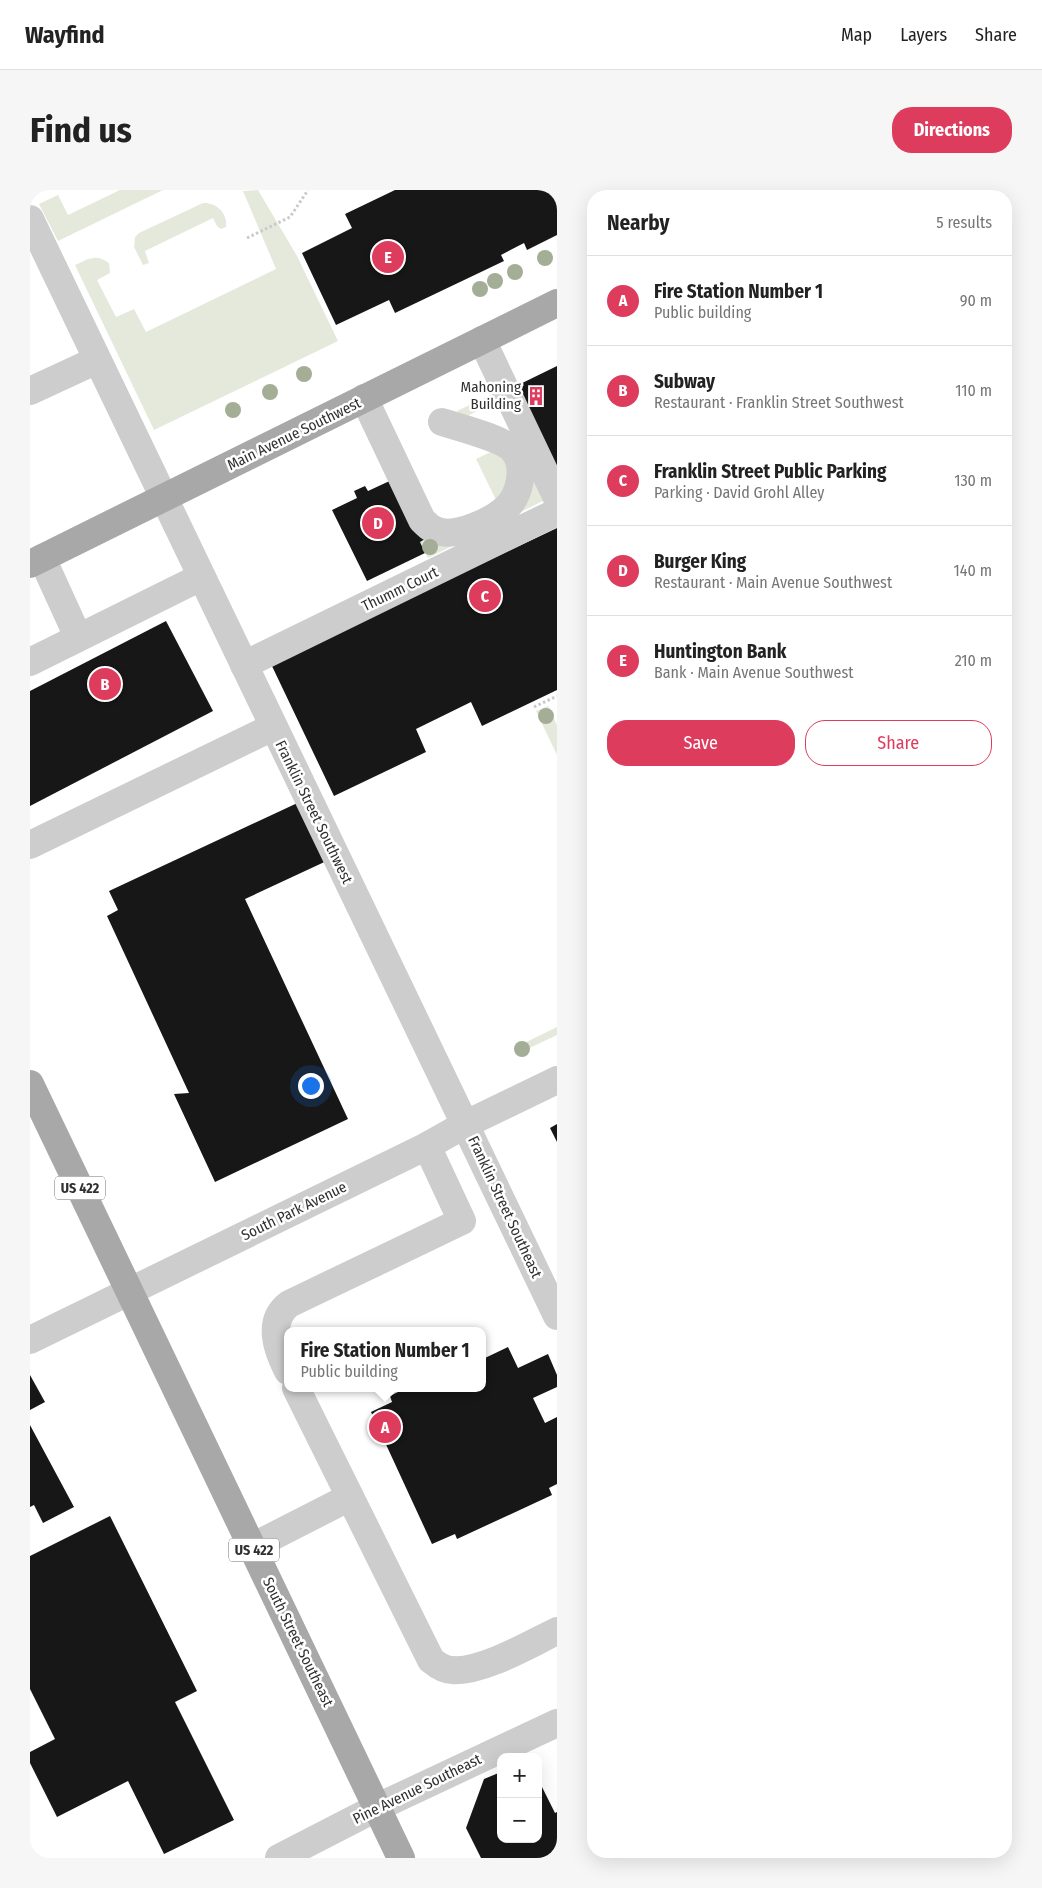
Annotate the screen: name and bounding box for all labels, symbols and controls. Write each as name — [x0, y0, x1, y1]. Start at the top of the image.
text: Wayfind — [25, 21, 105, 49]
text: Map — [841, 24, 872, 46]
text: Layers — [900, 24, 947, 46]
text: Share — [975, 24, 1017, 46]
button: Directions — [892, 107, 1012, 153]
text: Find us — [30, 109, 132, 151]
text: Nearby — [607, 210, 669, 236]
text: 5 results — [936, 213, 992, 232]
pin: E — [372, 238, 404, 276]
text: Fire Station Number 1 — [654, 280, 823, 303]
text: A — [619, 291, 627, 310]
text: 90 m — [960, 291, 992, 310]
text: Public building — [654, 303, 751, 322]
text: Subway — [654, 370, 715, 393]
place label: Mahoning Building — [461, 378, 521, 413]
text: B — [619, 381, 627, 400]
text: 110 m — [955, 381, 992, 400]
building icon: Mahoning Building — [525, 385, 547, 407]
text: Restaurant · Franklin Street Southwest — [654, 393, 904, 412]
street label: Main Avenue Southwest — [224, 394, 364, 474]
text: Franklin Street Public Parking — [654, 460, 886, 483]
text: C — [619, 471, 627, 490]
text: 130 m — [954, 471, 992, 490]
text: Parking · David Grohl Alley — [654, 483, 824, 502]
pin: D — [362, 504, 394, 542]
text: Burger King — [654, 550, 746, 573]
text: D — [618, 561, 628, 580]
text: 140 m — [954, 561, 992, 580]
street label: Thumm Court — [359, 563, 441, 615]
text: Restaurant · Main Avenue Southwest — [654, 573, 892, 592]
pin: C — [469, 577, 501, 615]
text: Huntington Bank — [654, 640, 786, 663]
text: E — [619, 651, 627, 670]
text: 210 m — [955, 651, 992, 670]
text: Bank · Main Avenue Southwest — [654, 663, 854, 682]
pin: B — [89, 665, 121, 703]
button: Save — [607, 720, 795, 766]
button: Share — [805, 720, 992, 766]
street label: Franklin Street Southwest — [271, 737, 357, 887]
your location — [298, 1073, 324, 1099]
street label: Franklin Street Southeast — [464, 1133, 546, 1281]
road number: US 422 — [55, 1176, 105, 1200]
street label: South Park Avenue — [238, 1178, 350, 1244]
popup — [284, 1327, 486, 1392]
text: Fire Station Number 1 — [301, 1339, 469, 1362]
text: Public building — [301, 1362, 398, 1381]
pin: A — [369, 1408, 401, 1446]
road number: US 422 — [229, 1538, 279, 1562]
street label: South Street Southeast — [259, 1574, 337, 1710]
street label: Pine Avenue Southeast — [350, 1750, 484, 1828]
map controls — [497, 1753, 542, 1843]
button: + — [497, 1753, 542, 1798]
button: − — [497, 1798, 542, 1843]

